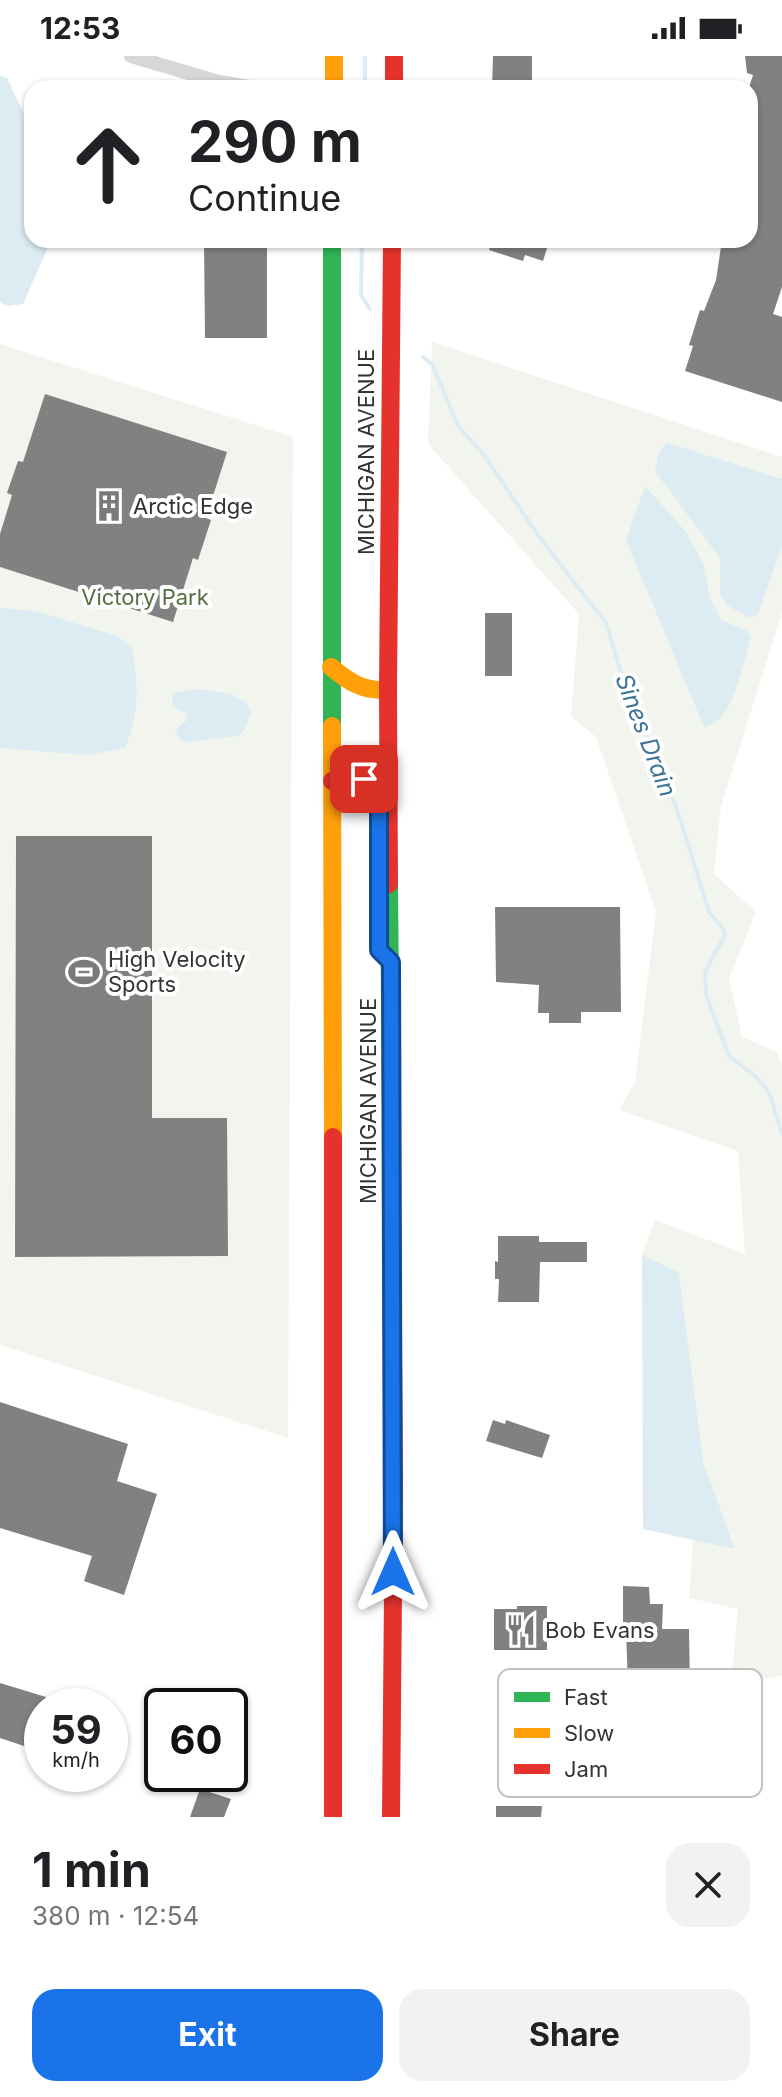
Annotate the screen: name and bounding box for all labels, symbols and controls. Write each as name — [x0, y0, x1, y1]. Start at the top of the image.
text: 12:53 — [40, 10, 120, 46]
text: 290 m — [188, 108, 362, 176]
icon: ahead — [56, 112, 160, 216]
text: Continue — [188, 176, 341, 220]
street label: MICHIGAN AVENUE — [353, 349, 379, 555]
building icon: Arctic Edge — [92, 489, 126, 523]
place label: Arctic Edge — [133, 493, 253, 519]
park label: Victory Park — [81, 584, 209, 610]
water label: Sines Drain — [609, 669, 683, 801]
pin — [330, 745, 398, 813]
icon: arrive — [342, 757, 386, 801]
place label: High Velocity Sports — [108, 946, 246, 997]
sports icon: High Velocity Sports — [67, 955, 101, 989]
street label: MICHIGAN AVENUE — [355, 998, 381, 1204]
position arrow — [351, 1530, 435, 1614]
restaurant icon: Bob Evans — [504, 1613, 538, 1647]
place label: Bob Evans — [545, 1617, 655, 1643]
legend — [498, 1669, 762, 1797]
text: Fast — [564, 1684, 608, 1710]
speed limit sign: 60 — [144, 1688, 248, 1792]
text: 59 — [50, 1705, 102, 1754]
text: Slow — [564, 1720, 614, 1746]
text: km/h — [52, 1748, 100, 1772]
text: Jam — [564, 1756, 608, 1782]
text: 1 min — [32, 1840, 151, 1899]
button: close — [666, 1843, 750, 1927]
text: 380 m · 12:54 — [32, 1900, 199, 1931]
button: Exit — [32, 1989, 383, 2081]
button: Share — [399, 1989, 750, 2081]

